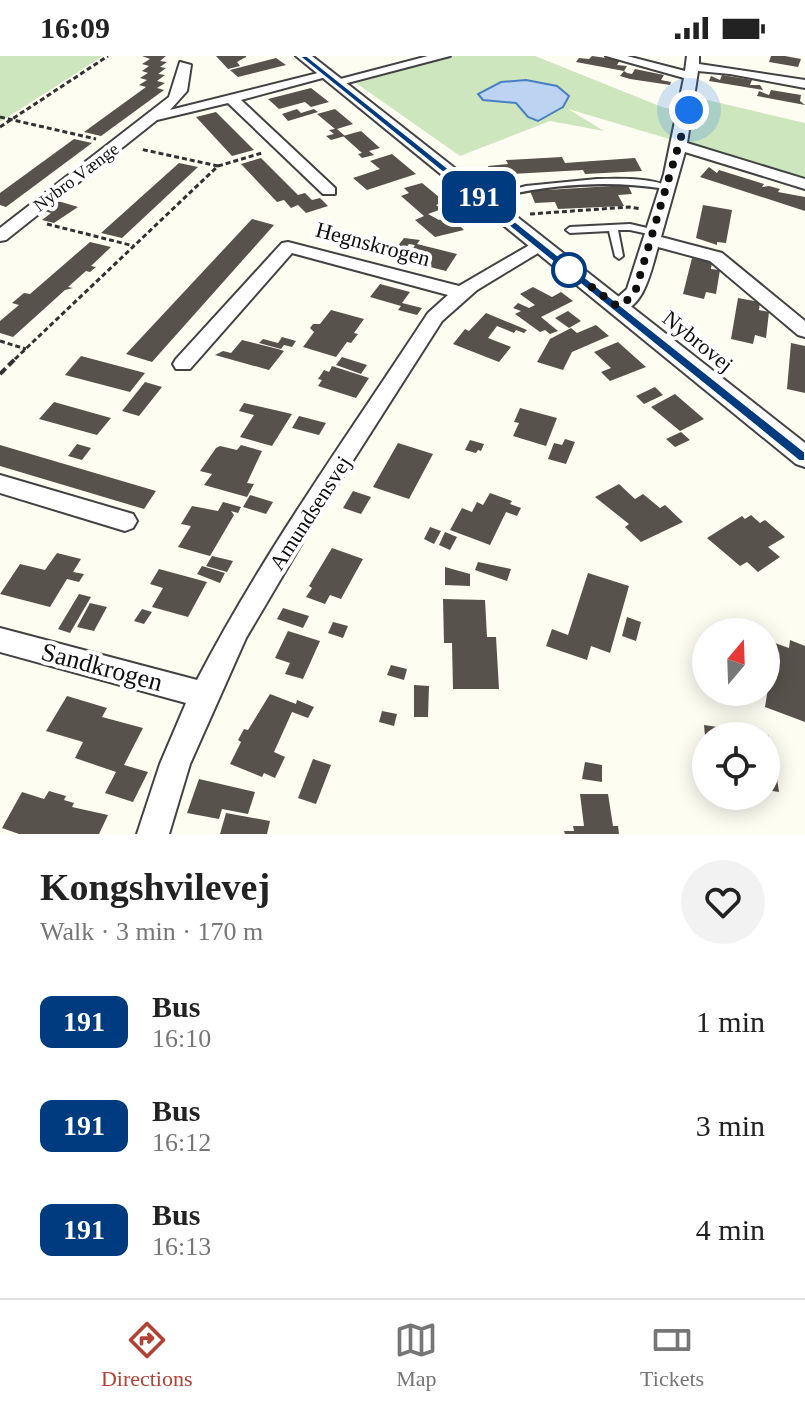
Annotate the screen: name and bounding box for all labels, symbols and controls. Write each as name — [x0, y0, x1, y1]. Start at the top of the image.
text: 16:09 — [40, 11, 110, 44]
your location — [669, 90, 709, 130]
street label: Nybro Vænge — [30, 139, 122, 215]
line badge: 191 — [433, 171, 525, 223]
text: 191 — [458, 181, 500, 212]
street label: Hegnskrogen — [313, 217, 433, 271]
unlabelled marker — [552, 253, 586, 287]
street label: Nybrovej — [658, 305, 738, 377]
street label: Amundsensvej — [264, 451, 356, 575]
north arrow — [692, 618, 780, 706]
map controls — [692, 618, 780, 810]
street label: Sandkrogen — [38, 637, 166, 697]
button: locate — [692, 722, 780, 810]
button: heart — [681, 860, 765, 944]
text: Kongshvilevej — [40, 866, 270, 908]
text: Walk · 3 min · 170 m — [40, 917, 263, 946]
text: Bus — [152, 990, 200, 1023]
text: 1 min — [696, 1005, 765, 1038]
text: 191 — [63, 1006, 105, 1037]
text: 16:10 — [152, 1024, 211, 1053]
text: Bus — [152, 1094, 200, 1127]
text: 3 min — [696, 1109, 765, 1142]
text: 191 — [63, 1110, 105, 1141]
text: 16:12 — [152, 1128, 211, 1157]
text: Bus — [152, 1198, 200, 1231]
text: 4 min — [696, 1213, 765, 1246]
text: 191 — [63, 1214, 105, 1245]
text: 16:13 — [152, 1232, 211, 1261]
tab: Directions — [101, 1318, 193, 1392]
tab: Map — [394, 1318, 438, 1392]
tab: Tickets — [640, 1318, 704, 1392]

